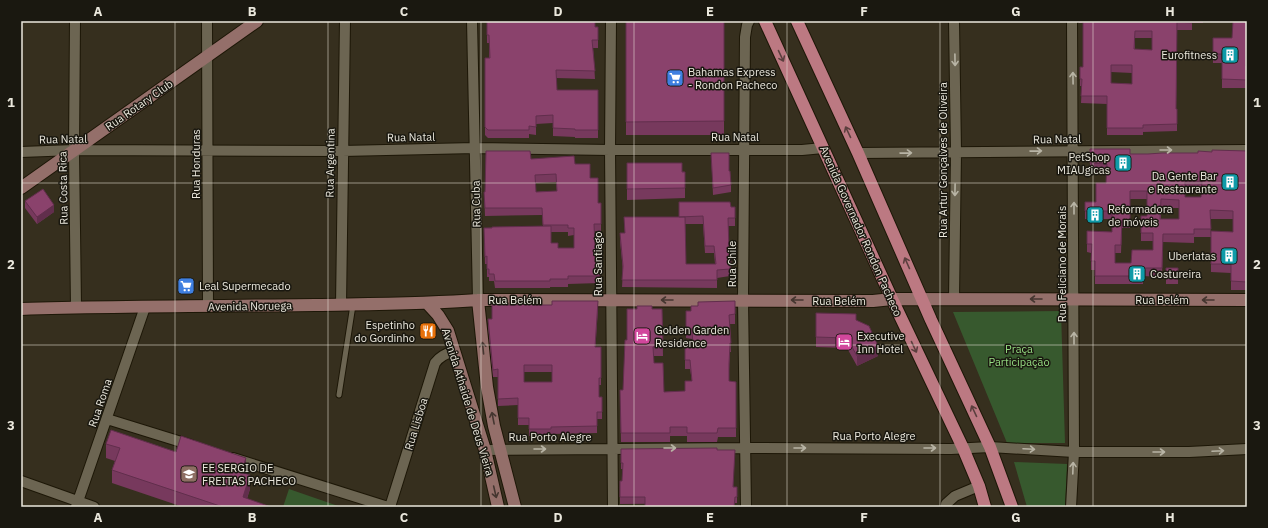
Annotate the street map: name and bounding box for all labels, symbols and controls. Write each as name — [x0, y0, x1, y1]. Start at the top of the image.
text: A — [94, 3, 103, 20]
text: B — [248, 3, 257, 20]
text: C — [400, 3, 409, 20]
text: D — [553, 3, 563, 20]
text: E — [706, 3, 714, 20]
text: F — [860, 3, 868, 20]
text: G — [1011, 3, 1021, 20]
text: H — [1165, 3, 1175, 20]
building icon: Eurofitness — [1220, 45, 1240, 65]
place label: Eurofitness — [1161, 48, 1217, 62]
one-way arrow — [778, 50, 785, 62]
one-way arrow — [951, 53, 958, 66]
place label: Bahamas Express - Rondon Pacheco — [688, 65, 778, 92]
supermarket icon: Bahamas Express - Rondon Pacheco — [665, 68, 685, 88]
one-way arrow — [1069, 72, 1077, 85]
street label: Rua Rotary Club — [103, 77, 175, 133]
street label: Rua Artur Gonçalves de Oliveira — [936, 82, 950, 238]
text: 1 — [7, 94, 15, 111]
text: 1 — [1253, 94, 1261, 111]
one-way arrow — [844, 126, 851, 138]
street label: Rua Argentina — [322, 128, 338, 198]
street label: Rua Honduras — [189, 129, 203, 199]
street label: Rua Natal — [387, 130, 435, 144]
street label: Rua Natal — [711, 130, 759, 144]
street label: Rua Natal — [39, 132, 87, 146]
street label: Rua Natal — [1033, 132, 1081, 146]
street label: Avenida Governador Rondon Pacheco — [817, 144, 905, 318]
one-way arrow — [1159, 146, 1172, 154]
one-way arrow — [1029, 147, 1042, 155]
one-way arrow — [899, 149, 912, 157]
place label: PetShop MIAUgicas — [1057, 150, 1110, 177]
street label: Rua Costa Rica — [55, 151, 71, 225]
building icon: PetShop MIAUgicas — [1113, 153, 1133, 173]
place label: Da Gente Bar e Restaurante — [1148, 169, 1217, 196]
building icon: Da Gente Bar e Restaurante — [1220, 172, 1240, 192]
street label: Rua Cuba — [469, 180, 483, 228]
one-way arrow — [952, 183, 959, 196]
one-way arrow — [1070, 202, 1078, 215]
place label: Reformadora de móveis — [1108, 202, 1173, 229]
building icon: Reformadora de móveis — [1085, 205, 1105, 225]
street label: Rua Feliciano de Morais — [1055, 206, 1069, 322]
street label: Rua Santiago — [591, 232, 605, 296]
street label: Rua Chile — [725, 241, 739, 287]
building icon: Uberlatas — [1219, 246, 1239, 266]
place label: Uberlatas — [1168, 249, 1216, 263]
text: 2 — [7, 256, 15, 273]
text: 2 — [1253, 256, 1261, 273]
one-way arrow — [902, 258, 910, 270]
building icon: Costureira — [1127, 264, 1147, 284]
place label: Costureira — [1150, 267, 1201, 281]
supermarket icon: Leal Supermecado — [176, 276, 196, 296]
place label: Leal Supermecado — [199, 279, 291, 293]
street label: Rua Belém — [488, 293, 542, 307]
street label: Rua Belém — [1135, 293, 1189, 307]
street label: Rua Belém — [812, 294, 866, 308]
one-way arrow — [1030, 295, 1043, 303]
one-way arrow — [661, 296, 674, 304]
one-way arrow — [791, 296, 804, 304]
one-way arrow — [1202, 296, 1215, 304]
street label: Avenida Noruega — [208, 298, 292, 314]
place label: Espetinho do Gordinho — [354, 318, 415, 345]
restaurant icon: Espetinho do Gordinho — [418, 321, 438, 341]
place label: Golden Garden Residence — [655, 323, 729, 350]
hotel icon: Golden Garden Residence — [632, 326, 652, 346]
street label: Avenida Athaide de Deus Vieira — [439, 327, 497, 478]
place label: Executive Inn Hotel — [857, 329, 905, 356]
hotel icon: Executive Inn Hotel — [834, 332, 854, 352]
one-way arrow — [1070, 332, 1078, 345]
one-way arrow — [911, 341, 918, 353]
one-way arrow — [479, 342, 487, 355]
park label: Praça Participação — [988, 342, 1050, 369]
street label: Rua Roma — [85, 377, 115, 429]
street label: Rua Lisboa — [401, 396, 431, 452]
one-way arrow — [970, 406, 977, 418]
one-way arrow — [489, 412, 497, 425]
text: 3 — [7, 417, 15, 434]
text: 3 — [1253, 417, 1261, 434]
street label: Rua Porto Alegre — [833, 429, 915, 443]
street label: Rua Porto Alegre — [509, 430, 591, 444]
one-way arrow — [663, 444, 676, 452]
one-way arrow — [793, 444, 806, 452]
one-way arrow — [533, 445, 546, 453]
one-way arrow — [923, 445, 936, 452]
one-way arrow — [1022, 446, 1035, 453]
one-way arrow — [1211, 447, 1224, 455]
one-way arrow — [1152, 448, 1165, 456]
place label: EE SERGIO DE FREITAS PACHECO — [202, 461, 296, 488]
one-way arrow — [1069, 462, 1077, 475]
school or university icon: EE SERGIO DE FREITAS PACHECO — [179, 464, 199, 484]
one-way arrow — [491, 485, 499, 498]
text: A — [94, 509, 103, 526]
text: B — [248, 509, 257, 526]
text: C — [400, 509, 409, 526]
text: D — [553, 509, 563, 526]
text: E — [706, 509, 714, 526]
text: F — [860, 509, 868, 526]
text: G — [1011, 509, 1021, 526]
text: H — [1165, 509, 1175, 526]

